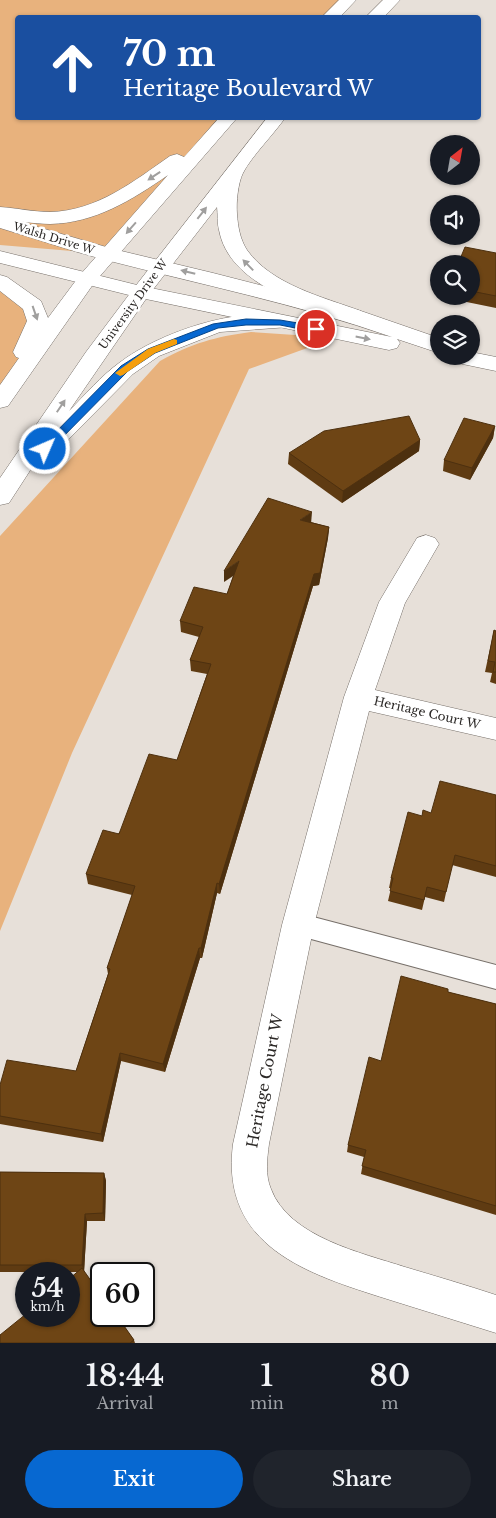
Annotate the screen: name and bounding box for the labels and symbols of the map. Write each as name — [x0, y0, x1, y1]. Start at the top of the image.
north arrow — [430, 135, 480, 185]
one-way arrow — [147, 171, 161, 181]
one-way arrow — [196, 207, 207, 220]
street label: Walsh Drive W — [11, 219, 97, 257]
one-way arrow — [126, 222, 137, 234]
street label: University Drive W — [96, 255, 171, 352]
one-way arrow — [242, 259, 254, 271]
one-way arrow — [180, 268, 195, 276]
one-way arrow — [31, 306, 39, 321]
pin — [295, 308, 337, 350]
one-way arrow — [355, 334, 370, 342]
one-way arrow — [56, 399, 66, 413]
position arrow — [18, 422, 70, 474]
street label: Heritage Court W — [372, 693, 483, 732]
street label: Heritage Court W — [242, 1012, 287, 1150]
speed limit sign: 60 — [90, 1262, 155, 1327]

